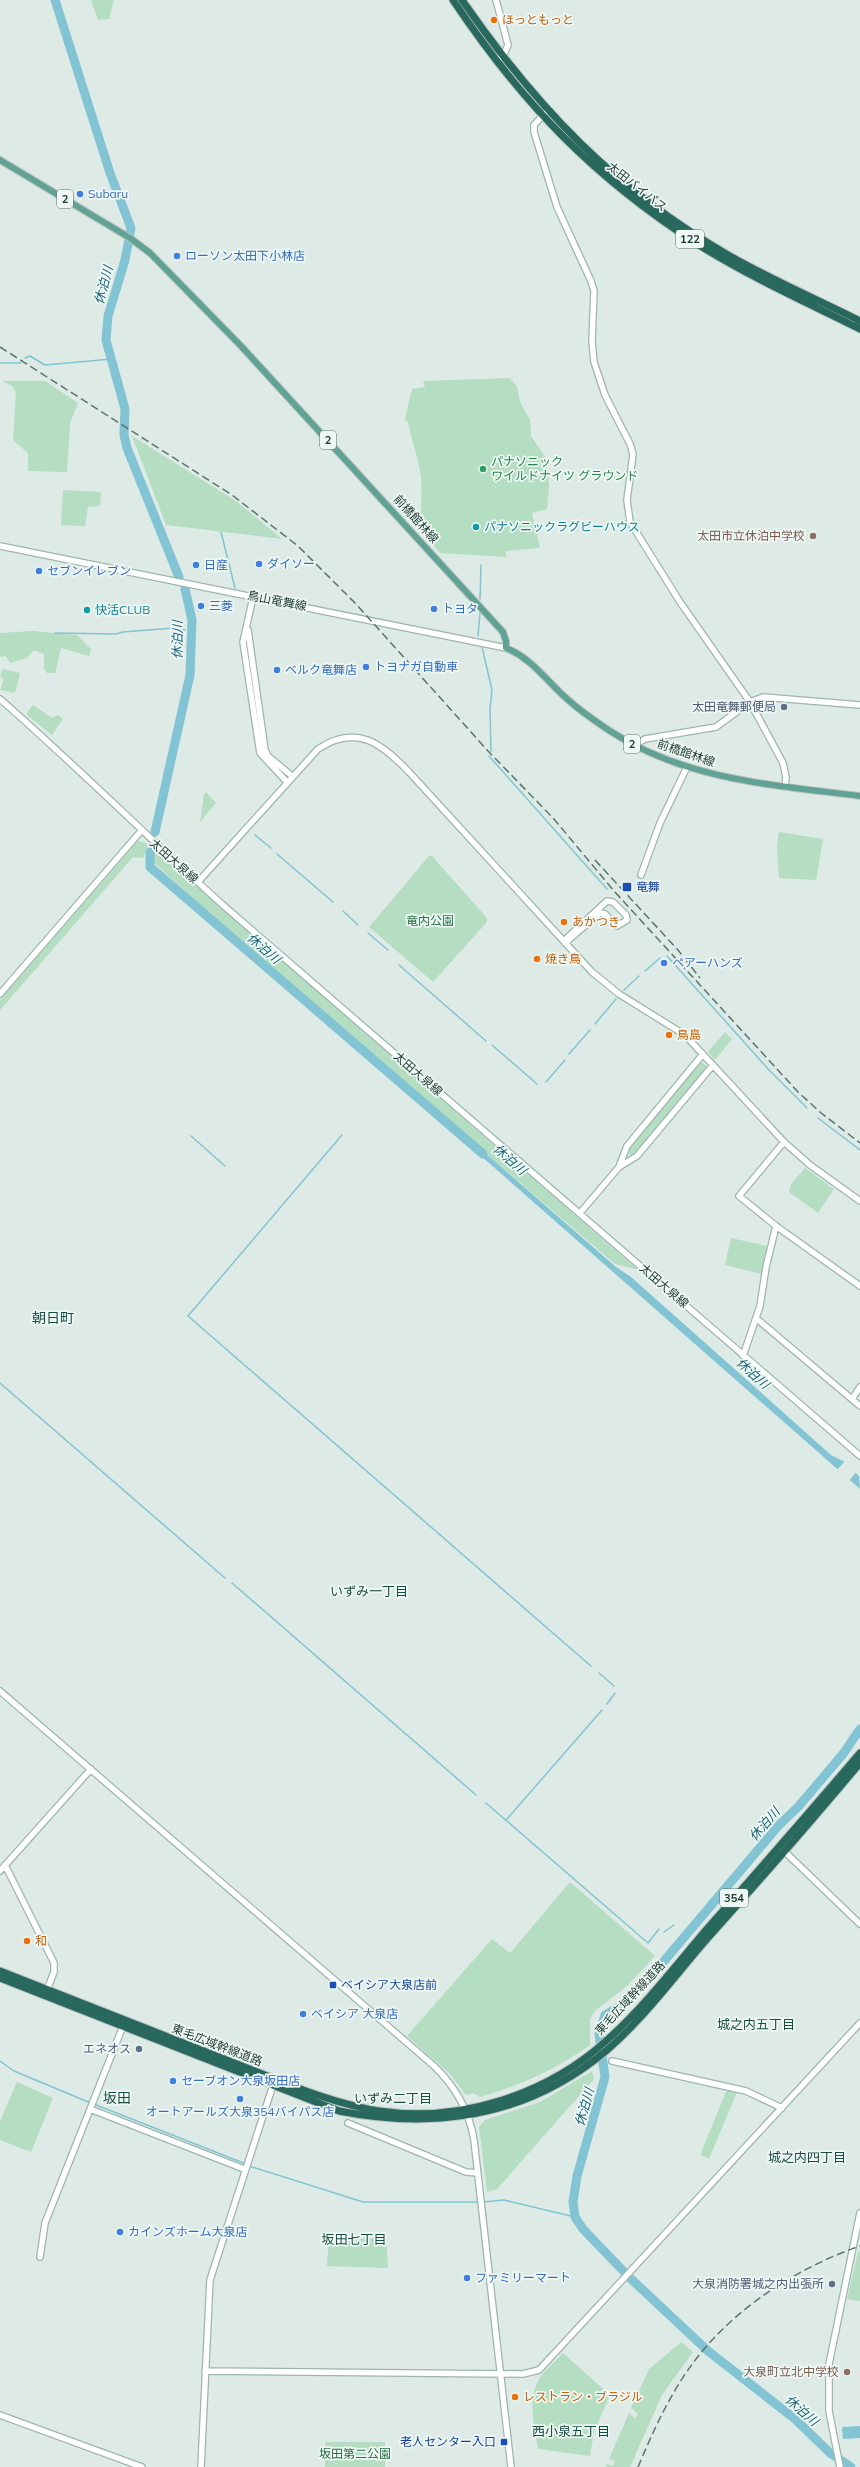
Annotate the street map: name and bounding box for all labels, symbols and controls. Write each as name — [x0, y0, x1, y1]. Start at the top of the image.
place label: ほっともっと — [502, 12, 574, 27]
marker: ほっともっと — [489, 15, 499, 25]
street label: 太田バイパス — [604, 159, 670, 215]
place label: Subaru — [88, 186, 128, 201]
marker: Subaru — [75, 189, 85, 199]
road number: 2 — [57, 190, 73, 208]
road number: 122 — [676, 230, 704, 248]
place label: ローソン太田下小林店 — [185, 248, 305, 263]
marker: ローソン太田下小林店 — [172, 251, 182, 261]
water label: 休泊川 — [90, 262, 116, 306]
road number: 2 — [320, 431, 336, 449]
place label: パナソニック ワイルドナイツ グラウンド — [491, 454, 638, 483]
marker: パナソニック ワイルドナイツ グラウンド — [478, 464, 488, 474]
street label: 前橋館林線 — [391, 491, 442, 546]
place label: パナソニックラグビーハウス — [484, 519, 640, 534]
marker: パナソニックラグビーハウス — [471, 522, 481, 532]
place label: 太田市立休泊中学校 — [697, 528, 805, 543]
marker: 太田市立休泊中学校 — [808, 531, 818, 541]
place label: ダイソー — [267, 556, 315, 571]
place label: 日産 — [204, 557, 228, 572]
marker: ダイソー — [254, 559, 264, 569]
marker: 日産 — [191, 560, 201, 570]
place label: セブンイレブン — [47, 563, 131, 578]
marker: セブンイレブン — [34, 566, 44, 576]
street label: 鳥山竜舞線 — [246, 587, 308, 614]
place label: 三菱 — [209, 598, 233, 613]
marker: 三菱 — [196, 601, 206, 611]
place label: トヨタ — [442, 601, 478, 616]
place label: 快活CLUB — [95, 602, 150, 617]
marker: トヨタ — [429, 604, 439, 614]
marker: 快活CLUB — [82, 605, 92, 615]
water label: 休泊川 — [169, 619, 185, 660]
place label: トヨナガ自動車 — [374, 659, 458, 674]
place label: ベルク竜舞店 — [285, 662, 357, 677]
marker: トヨナガ自動車 — [361, 662, 371, 672]
marker: ベルク竜舞店 — [272, 665, 282, 675]
place label: 太田竜舞郵便局 — [692, 699, 776, 714]
marker: 太田竜舞郵便局 — [779, 702, 789, 712]
road number: 2 — [624, 735, 640, 753]
street label: 前橋館林線 — [655, 736, 717, 769]
street label: 太田大泉線 — [147, 835, 202, 886]
place label: 竜舞 — [636, 879, 660, 894]
marker: 竜舞 — [621, 881, 633, 893]
park label: 竜内公園 — [406, 913, 454, 928]
place label: あかつき — [572, 914, 620, 929]
marker: あかつき — [559, 917, 569, 927]
water label: 休泊川 — [244, 929, 285, 968]
place label: 焼き鳥 — [545, 951, 581, 966]
marker: 焼き鳥 — [532, 954, 542, 964]
place label: ペアーハンズ — [672, 955, 743, 970]
marker: ペアーハンズ — [659, 958, 669, 968]
place label: 鳥島 — [677, 1027, 701, 1042]
marker: 鳥島 — [664, 1030, 674, 1040]
street label: 太田大泉線 — [391, 1048, 446, 1099]
water label: 休泊川 — [490, 1140, 531, 1179]
street label: 太田大泉線 — [637, 1260, 692, 1311]
district label: 朝日町 — [32, 1309, 74, 1327]
water label: 休泊川 — [733, 1354, 774, 1393]
district label: いずみ一丁目 — [330, 1583, 408, 1599]
water label: 休泊川 — [745, 1803, 784, 1844]
road number: 354 — [720, 1889, 748, 1907]
place label: 和 — [35, 1933, 47, 1948]
marker: 和 — [22, 1936, 32, 1946]
street label: 東毛広域幹線道路 — [591, 1957, 668, 2038]
place label: ベイシア大泉店前 — [341, 1977, 437, 1992]
marker: ベイシア大泉店前 — [328, 1980, 338, 1990]
place label: ベイシア 大泉店 — [311, 2006, 398, 2021]
marker: ベイシア 大泉店 — [298, 2009, 308, 2019]
district label: 城之内五丁目 — [717, 2016, 795, 2032]
street label: 東毛広域幹線道路 — [170, 2020, 265, 2069]
place label: エネオス — [83, 2041, 131, 2056]
marker: エネオス — [134, 2044, 144, 2054]
place label: セーブオン大泉坂田店 — [181, 2073, 300, 2088]
marker: セーブオン大泉坂田店 — [168, 2076, 178, 2086]
water label: 休泊川 — [571, 2084, 598, 2128]
district label: 坂田 — [103, 2089, 131, 2107]
district label: いずみ二丁目 — [354, 2090, 432, 2106]
marker: オートアールズ大泉354バイパス店 — [235, 2094, 245, 2104]
place label: オートアールズ大泉354バイパス店 — [146, 2104, 334, 2119]
district label: 城之内四丁目 — [768, 2149, 846, 2165]
place label: カインズホーム大泉店 — [128, 2224, 247, 2239]
marker: カインズホーム大泉店 — [115, 2227, 125, 2237]
district label: 坂田七丁目 — [321, 2231, 387, 2247]
place label: ファミリーマート — [475, 2270, 571, 2285]
marker: ファミリーマート — [462, 2273, 472, 2283]
place label: 大泉消防署城之内出張所 — [692, 2276, 824, 2291]
marker: 大泉消防署城之内出張所 — [827, 2279, 837, 2289]
place label: 大泉町立北中学校 — [743, 2364, 839, 2379]
marker: 大泉町立北中学校 — [842, 2367, 852, 2377]
place label: レストラン・ブラジル — [523, 2389, 643, 2404]
water label: 休泊川 — [782, 2391, 823, 2430]
marker: レストラン・ブラジル — [510, 2392, 520, 2402]
district label: 西小泉五丁目 — [532, 2423, 610, 2439]
place label: 老人センター入口 — [400, 2434, 496, 2449]
marker: 老人センター入口 — [499, 2437, 509, 2447]
park label: 坂田第二公園 — [319, 2446, 391, 2461]

